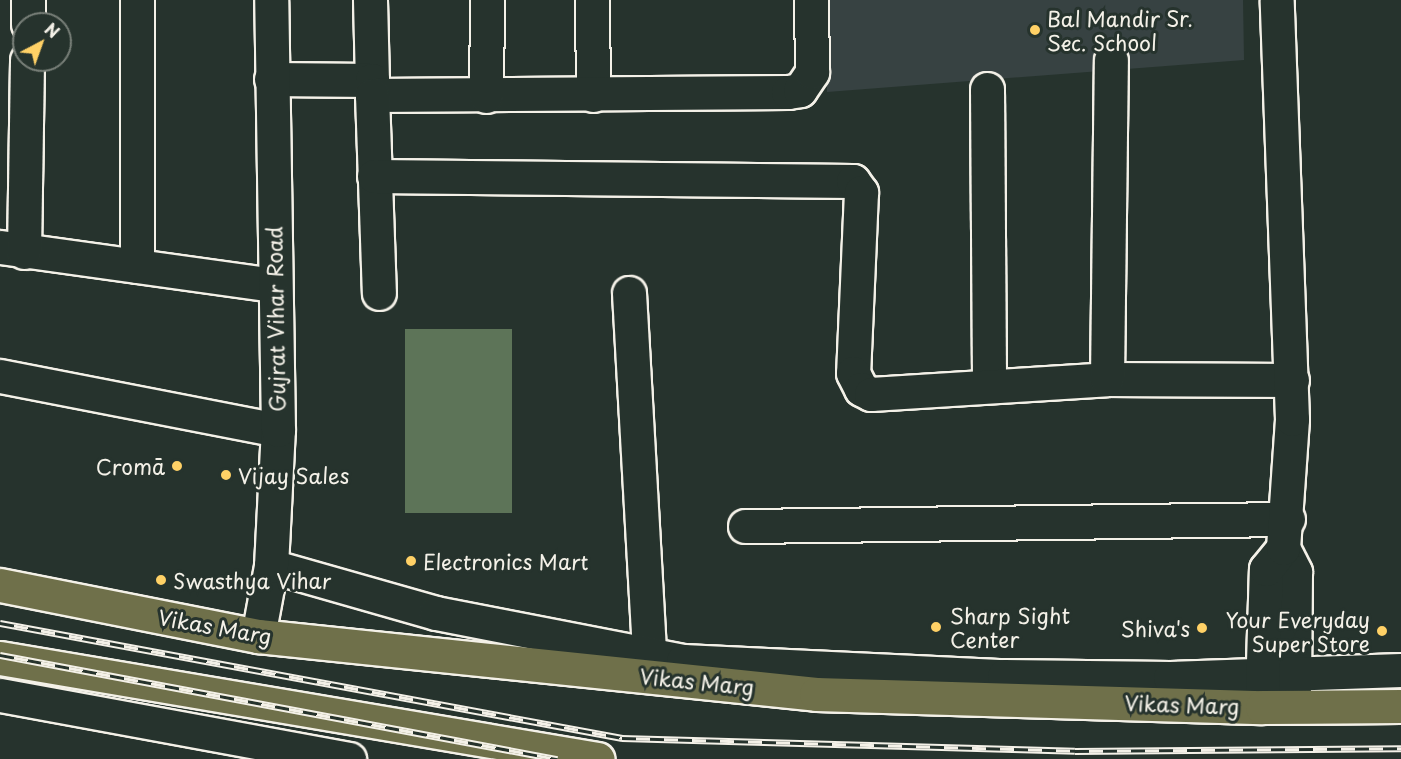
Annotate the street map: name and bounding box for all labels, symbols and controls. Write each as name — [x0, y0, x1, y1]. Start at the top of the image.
place label: Bal Mandir Sr. Sec. School — [1047, 5, 1194, 55]
north arrow — [12, 12, 72, 72]
text: N — [40, 17, 65, 43]
marker: Bal Mandir Sr. Sec. School — [1028, 23, 1042, 37]
street label: Gujrat Vihar Road — [261, 226, 289, 412]
place label: Cromā — [96, 453, 165, 479]
marker: Cromā — [170, 459, 184, 473]
place label: Vijay Sales — [238, 462, 349, 488]
marker: Vijay Sales — [219, 468, 233, 482]
place label: Electronics Mart — [423, 548, 590, 574]
marker: Electronics Mart — [404, 554, 418, 568]
place label: Swasthya Vihar — [173, 567, 332, 593]
marker: Swasthya Vihar — [154, 573, 168, 587]
place label: Sharp Sight Center — [950, 602, 1071, 652]
street label: Vikas Marg — [156, 604, 274, 648]
place label: Your Everyday Super Store — [1226, 606, 1370, 656]
place label: Shiva's — [1121, 615, 1190, 641]
marker: Sharp Sight Center — [927, 618, 945, 636]
marker: Shiva's — [1195, 621, 1209, 635]
marker: Your Everyday Super Store — [1375, 624, 1389, 638]
street label: Vikas Marg — [638, 662, 756, 700]
street label: Vikas Marg — [1124, 689, 1240, 719]

